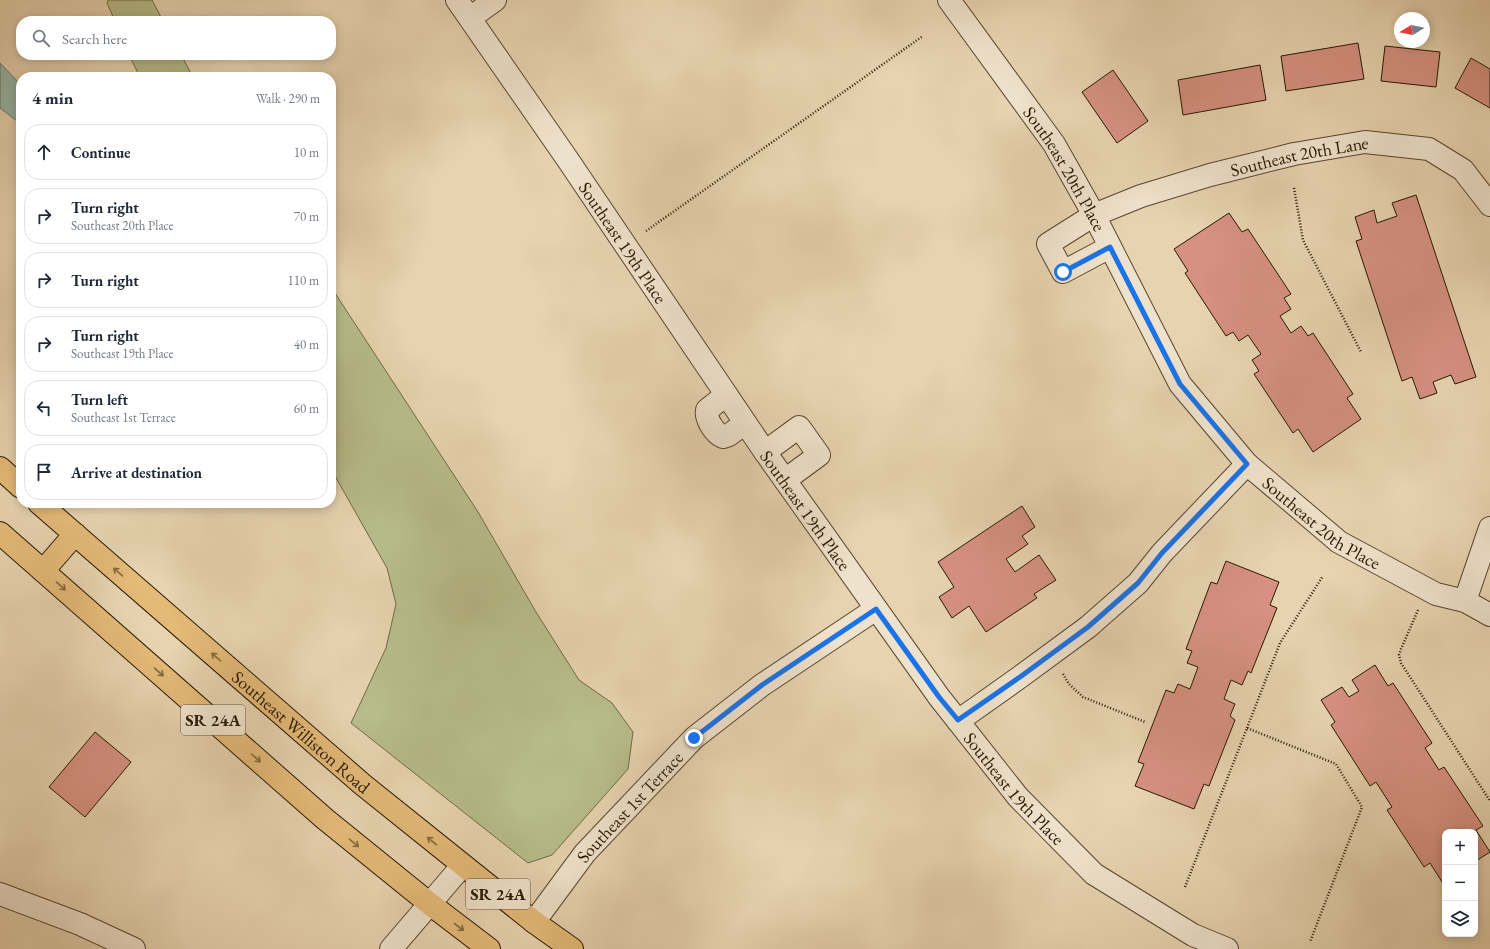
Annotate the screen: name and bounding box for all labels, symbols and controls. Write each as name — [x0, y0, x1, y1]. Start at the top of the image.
north arrow — [1394, 12, 1430, 48]
search box — [16, 16, 336, 60]
icon: search — [30, 27, 52, 49]
text: Search here — [62, 29, 127, 48]
text: 4 min — [32, 87, 73, 109]
text: Walk · 290 m — [256, 90, 320, 107]
street label: Southeast 20th Place — [1019, 101, 1112, 235]
street label: Southeast 20th Lane — [1228, 130, 1370, 181]
icon: ahead — [33, 141, 55, 163]
text: Continue — [71, 143, 131, 162]
text: 10 m — [294, 144, 319, 161]
street label: Southeast 19th Place — [574, 177, 673, 308]
text: Turn right — [71, 198, 139, 217]
icon: right — [33, 205, 55, 227]
text: 70 m — [294, 208, 319, 225]
text: Southeast 20th Place — [71, 217, 174, 234]
route start — [1054, 263, 1072, 281]
icon: right — [33, 269, 55, 291]
text: Turn right — [71, 271, 139, 290]
text: 110 m — [288, 272, 319, 289]
text: Turn right — [71, 326, 139, 345]
icon: right — [33, 333, 55, 355]
text: 40 m — [294, 336, 319, 353]
text: Southeast 19th Place — [71, 345, 174, 362]
text: Turn left — [71, 390, 128, 409]
icon: left — [33, 397, 55, 419]
text: 60 m — [294, 400, 319, 417]
text: Southeast 1st Terrace — [71, 409, 176, 426]
street label: Southeast 19th Place — [756, 445, 857, 575]
icon: arrive — [33, 461, 55, 483]
text: Arrive at destination — [71, 463, 202, 482]
street label: Southeast 20th Place — [1258, 471, 1385, 574]
one-way arrow — [112, 567, 123, 576]
one-way arrow — [56, 582, 66, 591]
one-way arrow — [210, 653, 221, 662]
street label: Southeast Williston Road — [228, 665, 376, 798]
one-way arrow — [153, 667, 163, 676]
road number: SR 24A — [181, 705, 245, 735]
street label: Southeast 19th Place — [959, 727, 1070, 849]
route end — [685, 729, 703, 747]
street label: Southeast 1st Terrace — [571, 746, 687, 867]
one-way arrow — [251, 753, 261, 763]
map controls — [1442, 829, 1478, 937]
button: + — [1442, 829, 1478, 865]
one-way arrow — [427, 837, 437, 846]
one-way arrow — [349, 839, 360, 847]
button: − — [1442, 865, 1478, 901]
road number: SR 24A — [466, 879, 530, 909]
button: layers — [1442, 901, 1478, 937]
one-way arrow — [454, 922, 465, 931]

